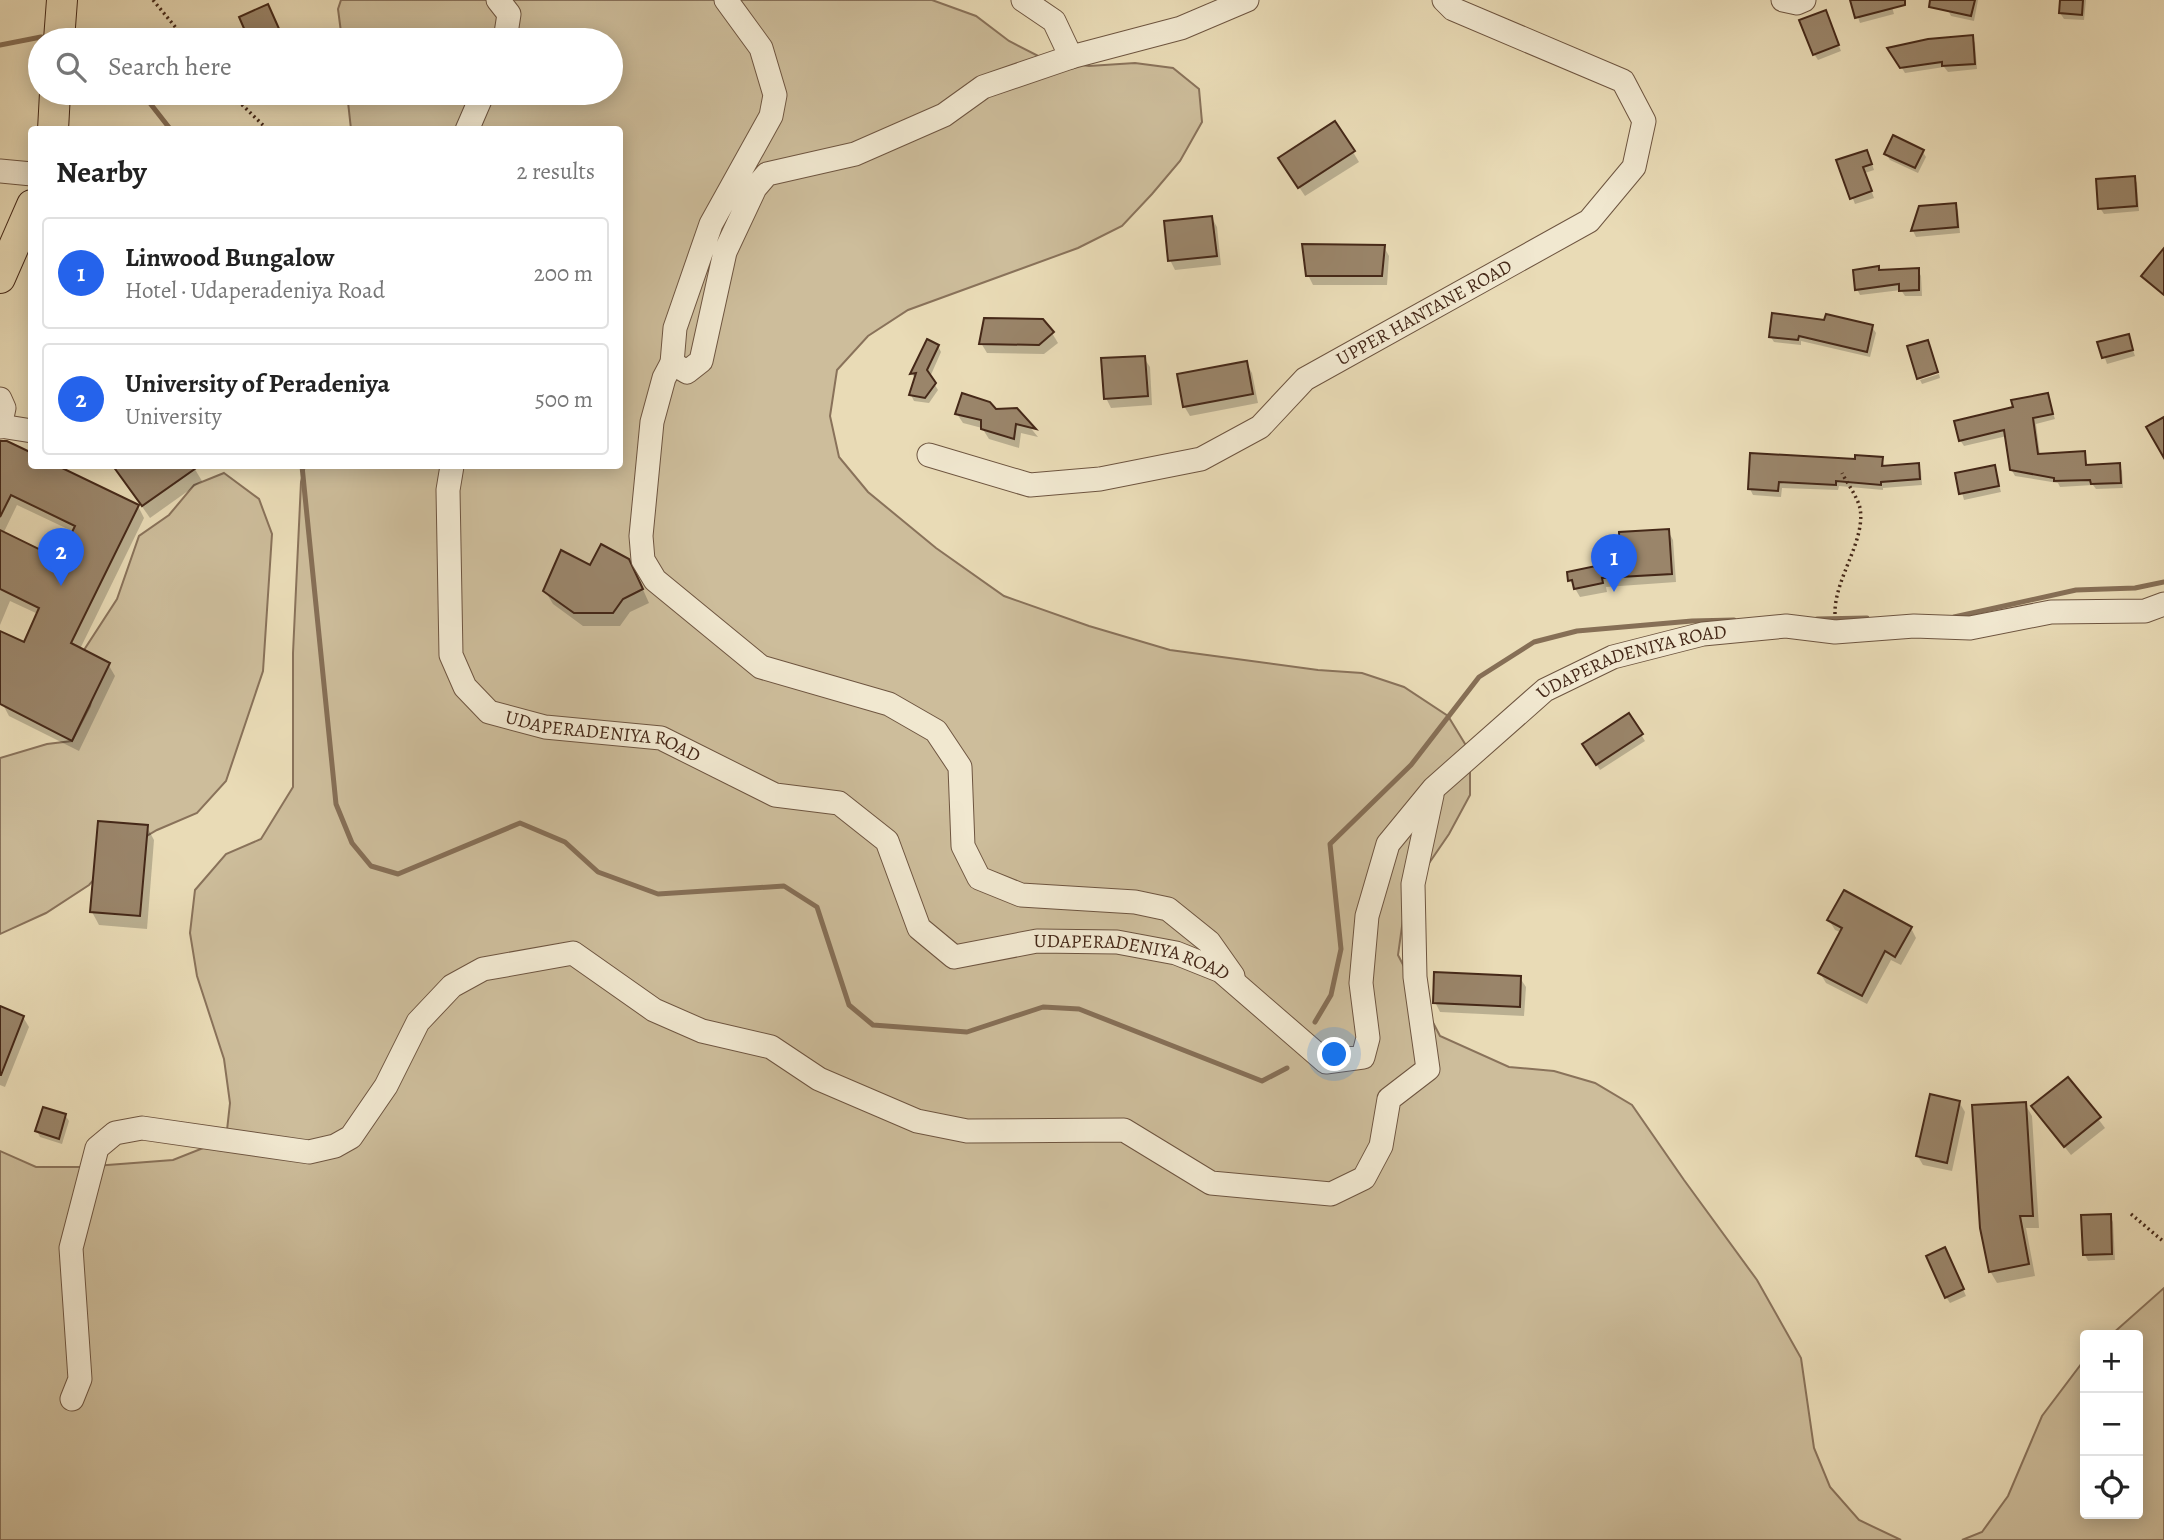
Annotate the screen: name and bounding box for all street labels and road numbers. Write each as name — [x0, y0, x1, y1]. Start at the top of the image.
street label: UPPER HANTANE ROAD — [1332, 253, 1517, 372]
street label: UDAPERADENIYA ROAD — [1530, 619, 1728, 705]
street label: UDAPERADENIYA ROAD — [502, 704, 705, 769]
street label: UDAPERADENIYA ROAD — [1034, 928, 1236, 986]

